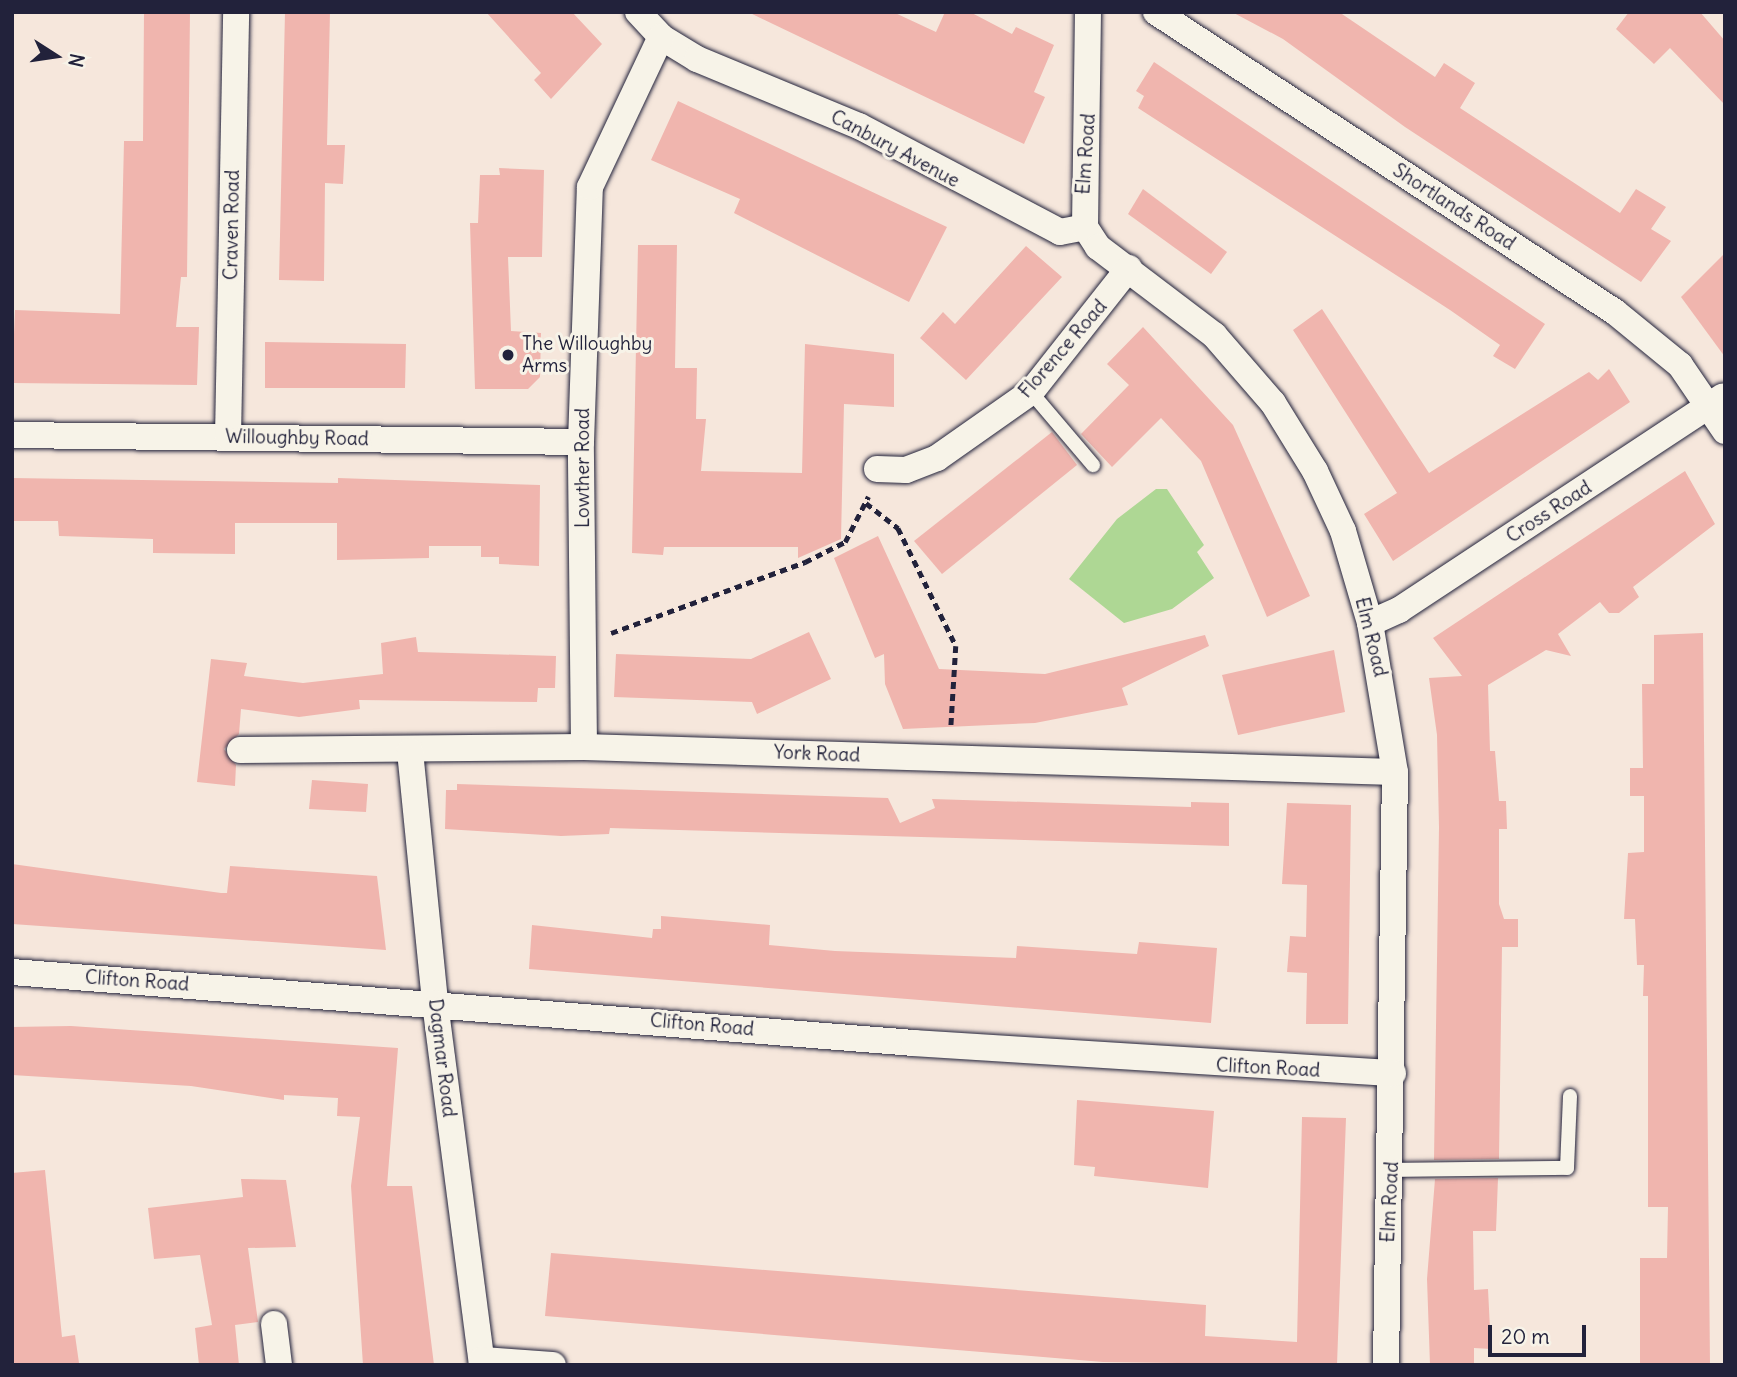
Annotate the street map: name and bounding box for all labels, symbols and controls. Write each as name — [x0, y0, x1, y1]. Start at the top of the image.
north arrow — [21, 21, 91, 91]
text: N — [63, 51, 90, 69]
street label: Canbury Avenue — [827, 105, 963, 193]
street label: Elm Road — [1072, 113, 1100, 195]
street label: Shortlands Road — [1389, 159, 1519, 255]
street label: Craven Road — [220, 170, 244, 280]
street label: Florence Road — [1014, 295, 1112, 403]
place label: The Willoughby Arms — [522, 333, 652, 377]
marker: The Willoughby Arms — [500, 347, 516, 363]
street label: Lowther Road — [572, 408, 594, 528]
street label: Willoughby Road — [225, 425, 369, 451]
street label: Cross Road — [1502, 476, 1596, 548]
street label: Elm Road — [1350, 595, 1392, 679]
street label: York Road — [773, 741, 861, 767]
street label: Clifton Road — [84, 966, 190, 996]
street label: Dagmar Road — [423, 997, 461, 1119]
street label: Clifton Road — [649, 1009, 755, 1041]
street label: Clifton Road — [1215, 1054, 1321, 1082]
street label: Elm Road — [1376, 1161, 1404, 1243]
scale bar — [1492, 1310, 1590, 1354]
text: 20 m — [1501, 1323, 1550, 1350]

